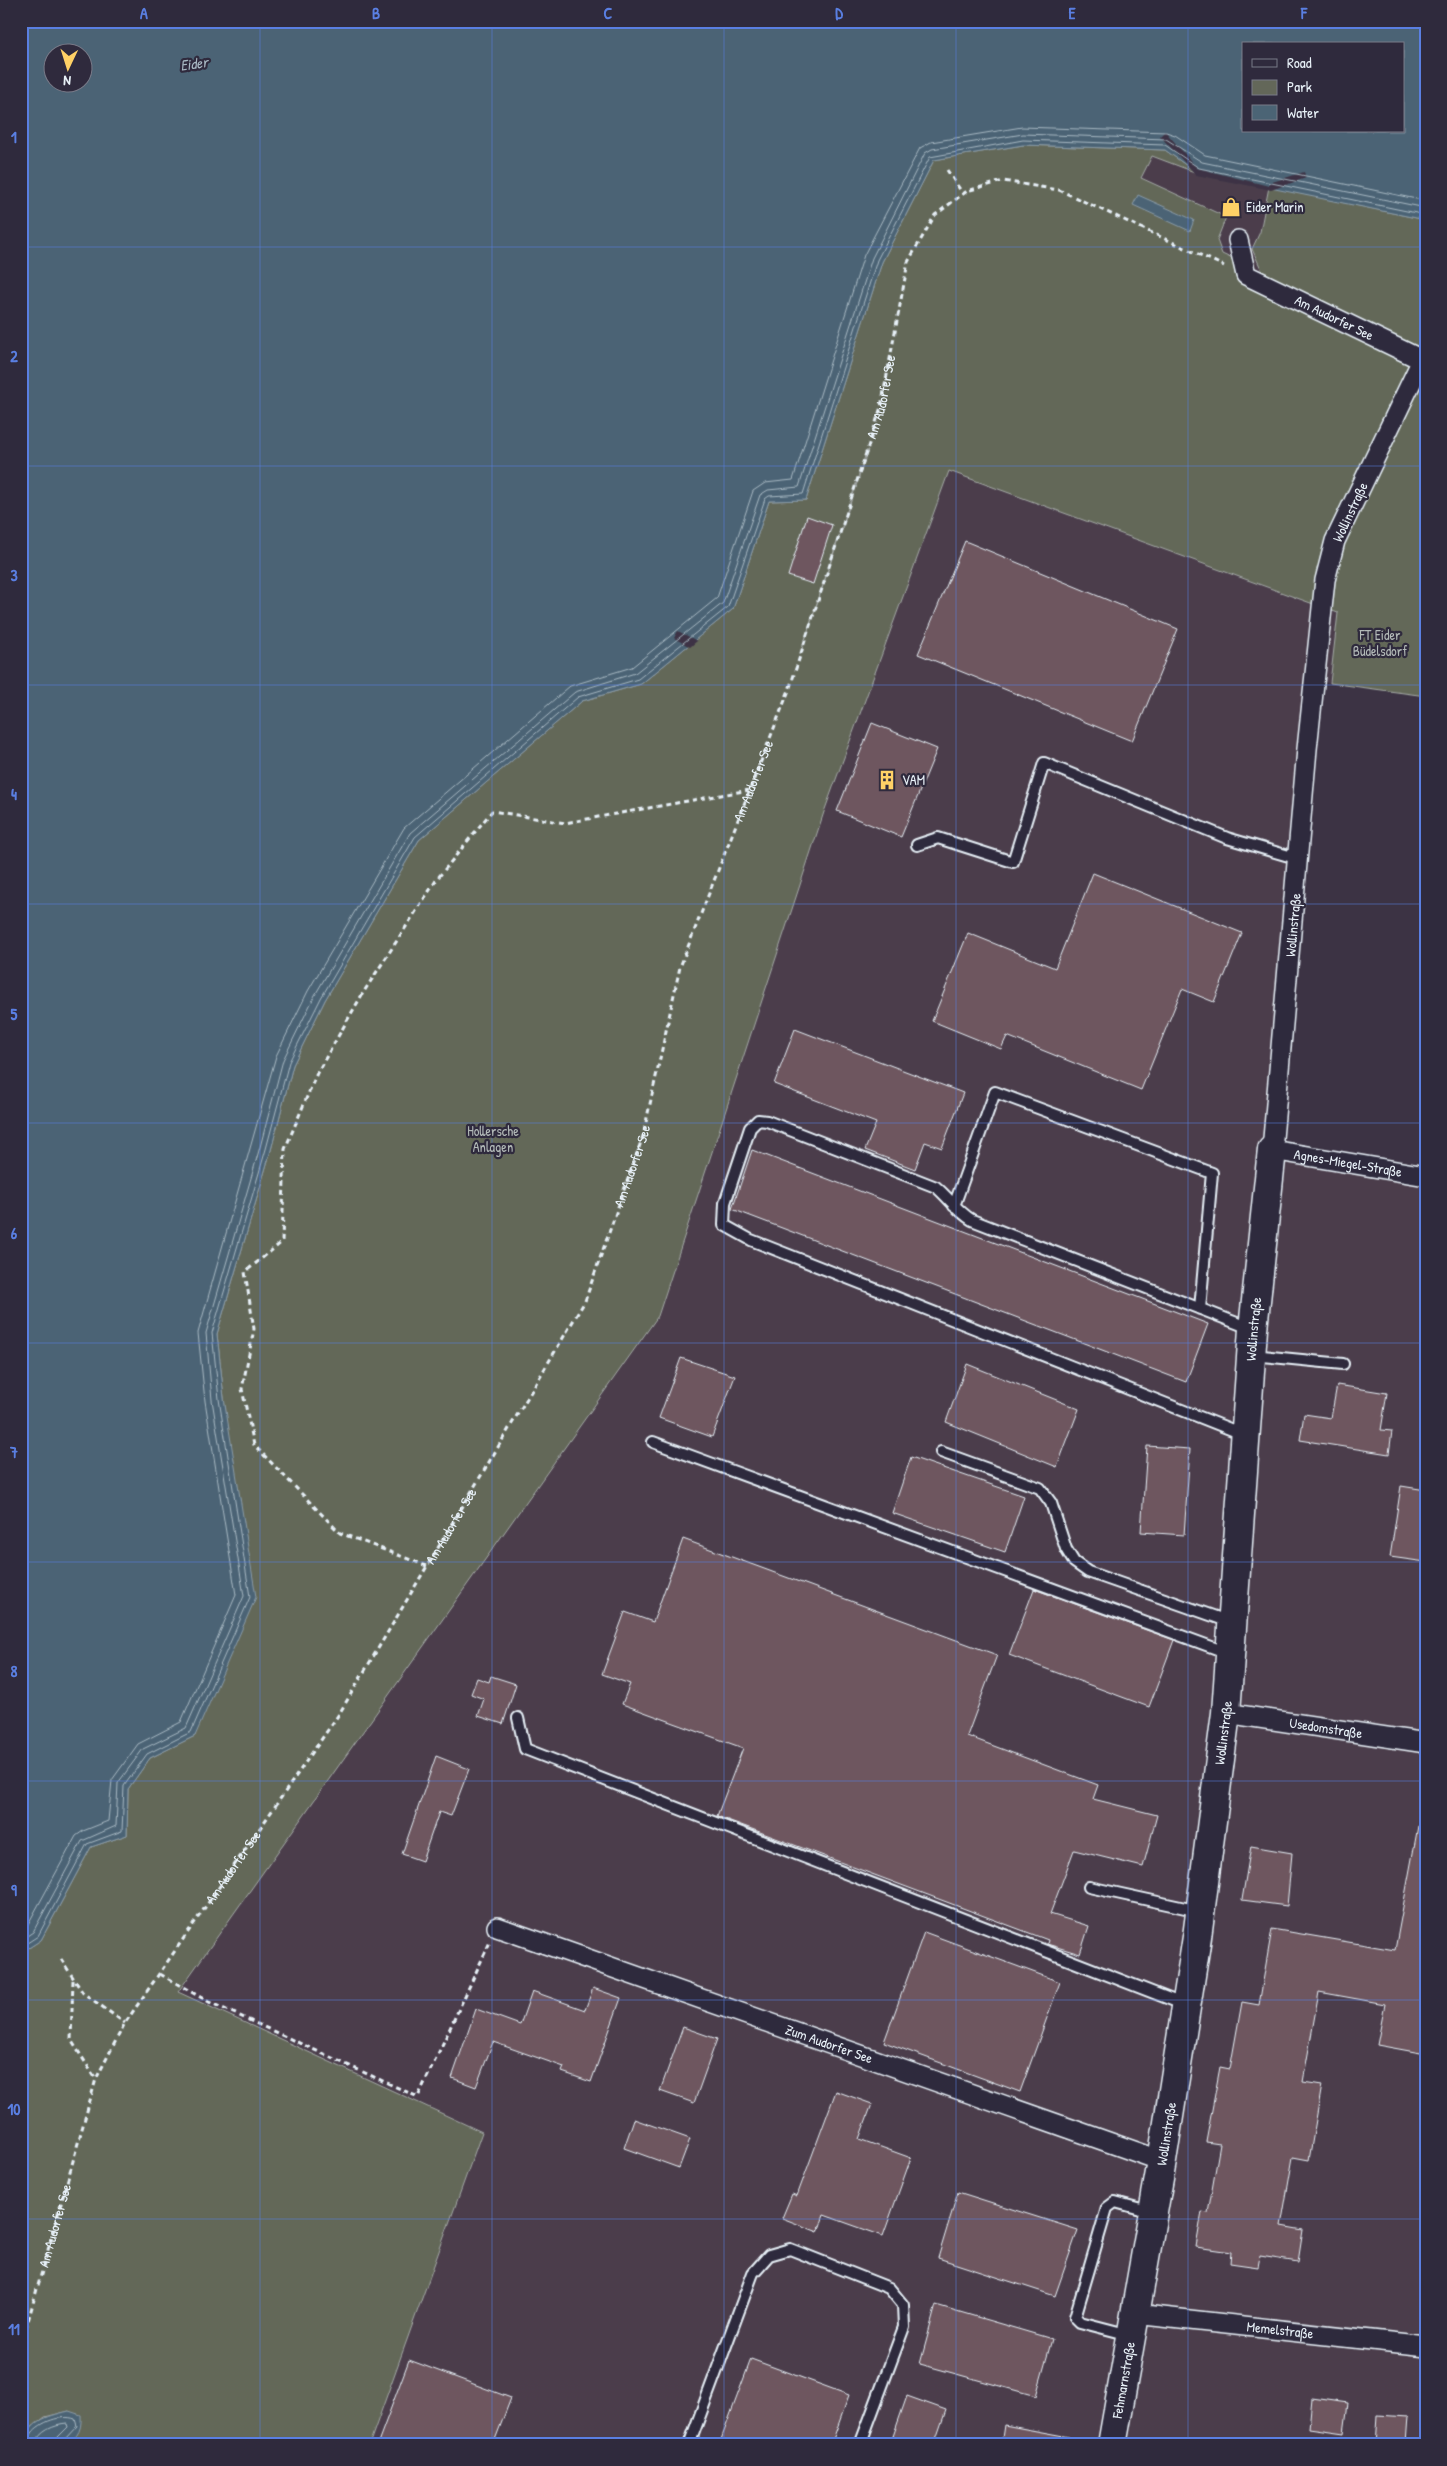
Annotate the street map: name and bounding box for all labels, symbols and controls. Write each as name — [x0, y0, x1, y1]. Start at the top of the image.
text: A — [140, 2, 148, 24]
text: B — [372, 2, 380, 24]
text: C — [604, 2, 613, 24]
text: D — [835, 2, 843, 24]
text: E — [1068, 2, 1076, 24]
text: F — [1300, 2, 1308, 24]
north arrow — [42, 42, 92, 92]
legend — [1242, 42, 1404, 132]
water label: Eider — [179, 51, 211, 76]
text: Road — [1287, 52, 1312, 73]
text: N — [62, 72, 71, 91]
text: Park — [1287, 76, 1312, 97]
text: Water — [1287, 102, 1319, 123]
text: 1 — [11, 126, 17, 148]
shop icon: Eider Marin — [1220, 196, 1242, 218]
place label: Eider Marin — [1246, 197, 1304, 216]
street label: Am Audorfer See — [1292, 290, 1378, 345]
text: 2 — [10, 345, 18, 367]
street label: Am Audorfer See — [861, 353, 900, 441]
street label: Wollinstraße — [1327, 478, 1373, 545]
text: 3 — [10, 564, 18, 586]
park label: FT Eider Büdelsdorf — [1353, 625, 1407, 660]
street label: Am Audorfer See — [728, 737, 777, 824]
building icon: VAM — [876, 769, 898, 791]
place label: VAM — [902, 770, 925, 789]
text: 4 — [11, 783, 17, 805]
street label: Wollinstraße — [1280, 892, 1306, 958]
text: 5 — [11, 1003, 18, 1025]
park label: Hollersche Anlagen — [467, 1121, 519, 1157]
street label: Am Audorfer See — [609, 1123, 654, 1209]
street label: Agnes-Miegel-Straße — [1293, 1144, 1404, 1181]
text: 6 — [11, 1222, 18, 1244]
street label: Wollinstraße — [1241, 1296, 1266, 1361]
text: 7 — [9, 1441, 18, 1463]
street label: Am Audorfer See — [420, 1484, 481, 1567]
text: 8 — [11, 1660, 18, 1682]
street label: Wollinstraße — [1209, 1700, 1236, 1766]
street label: Usedomstraße — [1288, 1713, 1364, 1742]
street label: Am Audorfer See — [200, 1826, 265, 1907]
text: 9 — [11, 1879, 17, 1901]
street label: Zum Audorfer See — [783, 2019, 876, 2068]
text: 10 — [8, 2098, 20, 2120]
street label: Wollinstraße — [1151, 2100, 1180, 2167]
street label: Am Audorfer See — [34, 2181, 75, 2269]
street label: Memelstraße — [1246, 2316, 1315, 2343]
text: 11 — [8, 2318, 20, 2340]
street label: Fehmarnstraße — [1107, 2340, 1139, 2421]

